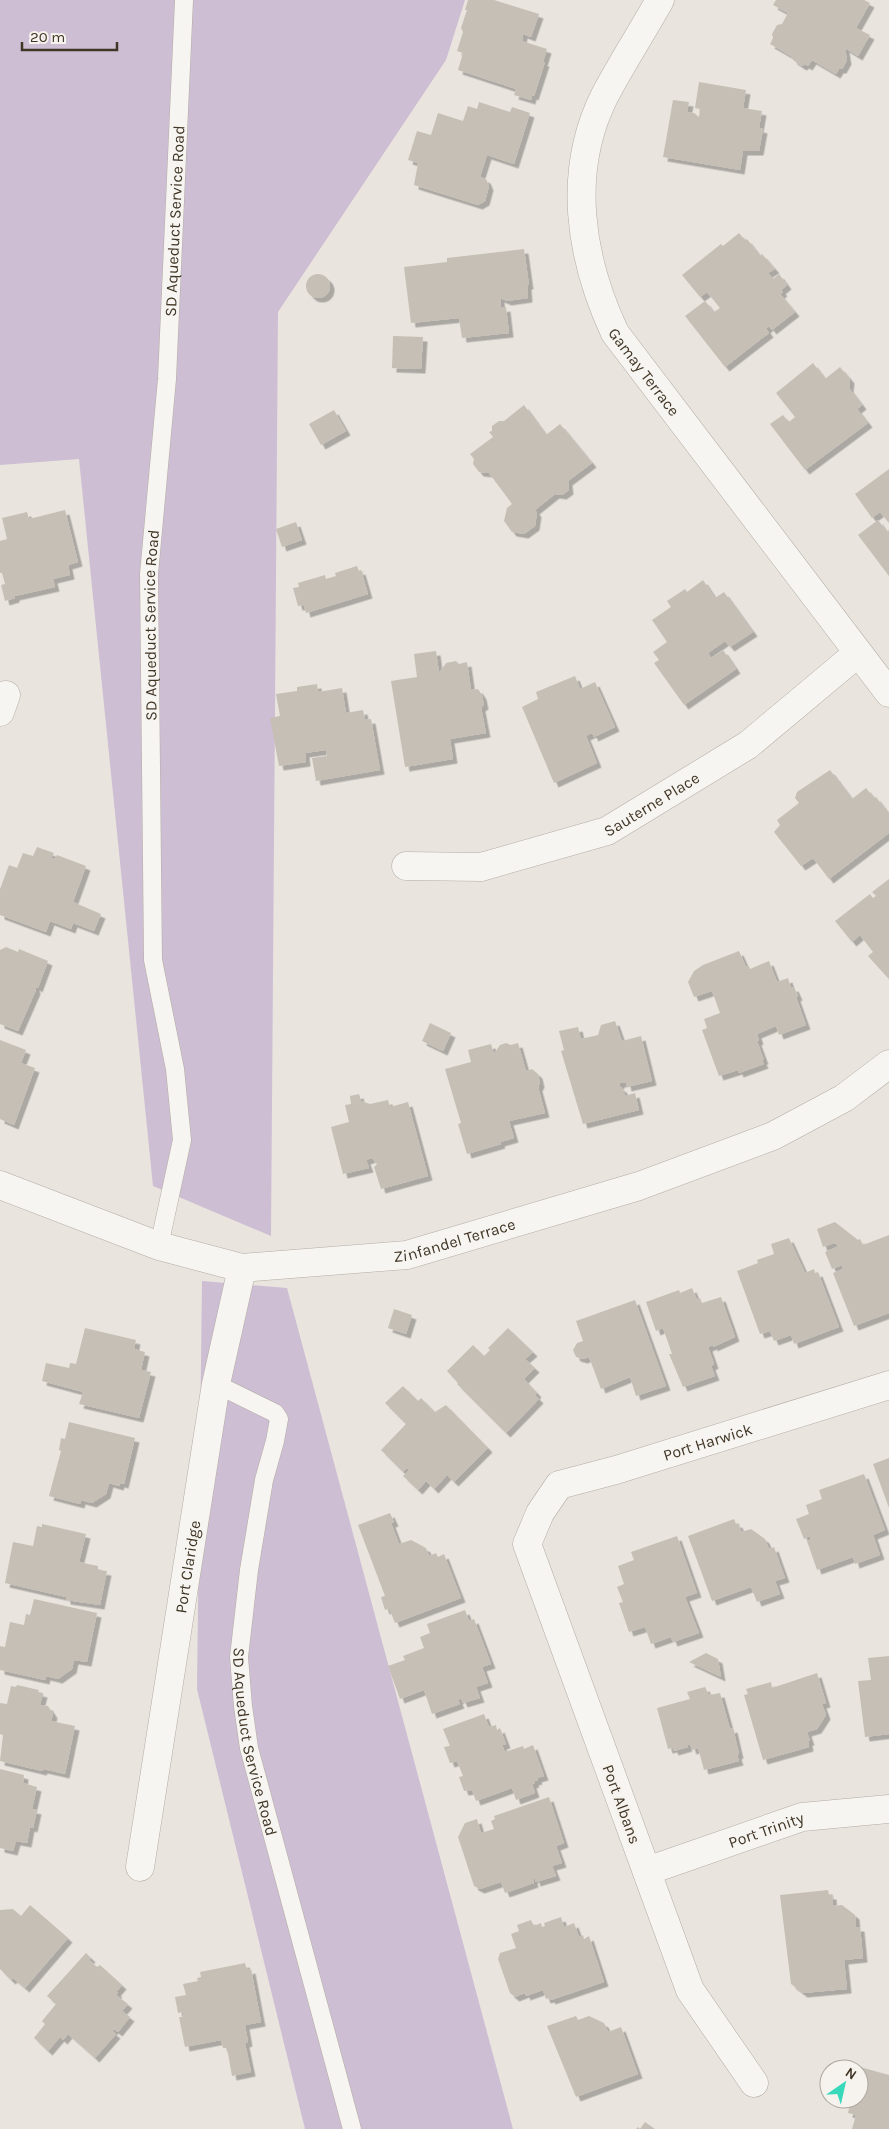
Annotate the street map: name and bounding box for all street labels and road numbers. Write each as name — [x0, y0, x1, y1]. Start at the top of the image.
street label: SD Aqueduct Service Road — [161, 125, 188, 317]
street label: Gamay Terrace — [604, 324, 684, 420]
street label: SD Aqueduct Service Road — [140, 529, 163, 721]
street label: Sauterne Place — [600, 768, 703, 841]
street label: Zinfandel Terrace — [393, 1214, 517, 1266]
street label: Port Harwick — [661, 1419, 755, 1465]
street label: Port Claridge — [171, 1519, 204, 1615]
street label: SD Aqueduct Service Road — [229, 1647, 281, 1838]
street label: Port Albans — [598, 1762, 645, 1847]
street label: Port Trinity — [726, 1808, 807, 1852]

